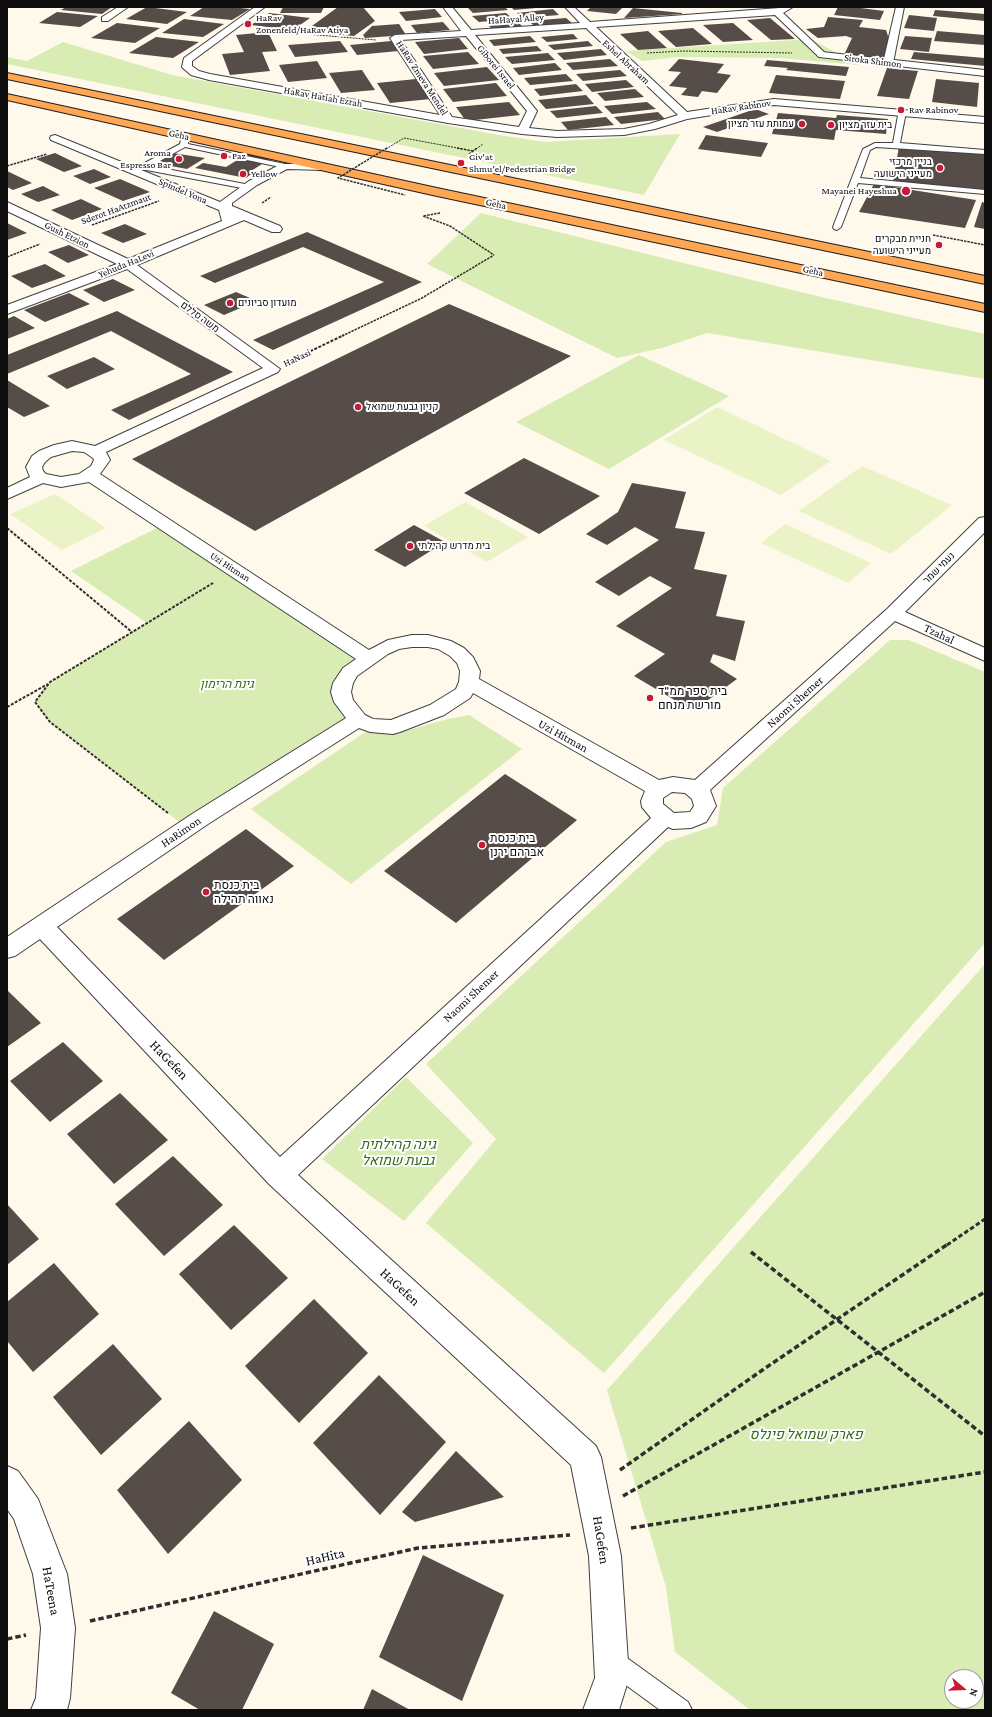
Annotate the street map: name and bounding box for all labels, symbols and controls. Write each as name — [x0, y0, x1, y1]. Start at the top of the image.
street label: HaHayal Alley — [488, 11, 544, 27]
place label: HaRav Zonenfeld/HaRav Atiya — [256, 12, 348, 36]
marker: HaRav Zonenfeld/HaRav Atiya — [243, 19, 253, 29]
street label: Eshel Abraham — [600, 37, 652, 87]
street label: HaRav Zmeva Mendel — [393, 38, 451, 118]
street label: Giborei Israel — [475, 43, 517, 91]
street label: Siroka Shimon — [844, 52, 902, 70]
street label: HaRav Hatiah Ezrah — [283, 84, 363, 110]
street label: HaRav Rabinov — [710, 97, 772, 117]
place label: Rav Rabinov — [909, 104, 958, 116]
marker: Rav Rabinov — [896, 105, 906, 115]
place label: עמותת עזר מציון — [728, 118, 794, 130]
marker: עמותת עזר מציון — [797, 119, 807, 129]
place label: בית עזר מציון — [839, 119, 892, 131]
marker: בית עזר מציון — [826, 120, 836, 130]
street label: Geha — [168, 127, 190, 143]
place label: Aroma Espresso Bar — [120, 147, 171, 170]
place label: Paz — [232, 150, 246, 162]
marker: Paz — [219, 151, 229, 161]
place label: Giv'at Shmu'el/Pedestrian Bridge — [469, 151, 575, 174]
marker: Aroma Espresso Bar — [174, 154, 184, 164]
place label: בניין מרכזי מעייני הישועה — [874, 156, 932, 180]
marker: Giv'at Shmu'el/Pedestrian Bridge — [456, 158, 466, 168]
marker: בניין מרכזי מעייני הישועה — [935, 163, 945, 173]
place label: Yellow — [251, 168, 278, 180]
marker: Yellow — [238, 169, 248, 179]
street label: Spindel Yona — [157, 175, 209, 207]
place label: Mayanei Hayeshua — [821, 185, 897, 197]
marker: Mayanei Hayeshua — [900, 185, 912, 197]
street label: Sderot HaAtzmaut — [79, 191, 153, 227]
street label: Geha — [485, 196, 507, 212]
street label: Gush Etzion — [43, 219, 91, 251]
place label: חניית מבקרים מעייני הישועה — [873, 233, 931, 256]
marker: חניית מבקרים מעייני הישועה — [934, 240, 944, 250]
street label: Yehuda HaLevi — [96, 247, 156, 281]
street label: Geha — [802, 263, 824, 279]
place label: מועדון סביונים — [238, 297, 297, 309]
marker: מועדון סביונים — [225, 298, 235, 308]
street label: משה סללם — [178, 299, 222, 335]
street label: HaNasi — [281, 346, 313, 370]
place label: קניון גבעת שמואל — [366, 401, 438, 413]
marker: קניון גבעת שמואל — [353, 402, 363, 412]
place label: בית מדרש קהילתי — [418, 540, 490, 552]
marker: בית מדרש קהילתי — [405, 541, 415, 551]
street label: Uzi Hitman — [208, 550, 252, 584]
street label: נעמי שמר — [921, 550, 957, 586]
street label: Tzahal — [921, 621, 957, 647]
street label: Naomi Shemer — [764, 673, 826, 731]
park label: גינת הרימון — [200, 677, 254, 691]
place label: בית ספר ממ"ד מורשת מנחם — [658, 684, 727, 712]
marker: בית ספר ממ"ד מורשת מנחם — [645, 693, 655, 703]
street label: Uzi Hitman — [536, 716, 590, 756]
street label: HaRimon — [158, 813, 204, 851]
place label: בית כנסת אברהם ירנן — [490, 831, 544, 859]
marker: בית כנסת אברהם ירנן — [477, 840, 487, 850]
place label: בית כנסת נאווה תהילה — [214, 878, 274, 906]
marker: בית כנסת נאווה תהילה — [201, 887, 211, 897]
street label: Naomi Shemer — [440, 967, 502, 1025]
street label: HaGefen — [146, 1037, 192, 1083]
park label: גינה קהילתית גבעת שמואל — [360, 1137, 436, 1170]
street label: HaGefen — [377, 1264, 423, 1310]
park label: פארק שמואל פינלס — [749, 1427, 863, 1443]
street label: HaGefen — [589, 1515, 613, 1565]
street label: HaHita — [304, 1544, 346, 1570]
street label: HaTeena — [38, 1565, 64, 1617]
north arrow — [944, 1669, 984, 1709]
text: N — [968, 1687, 981, 1698]

